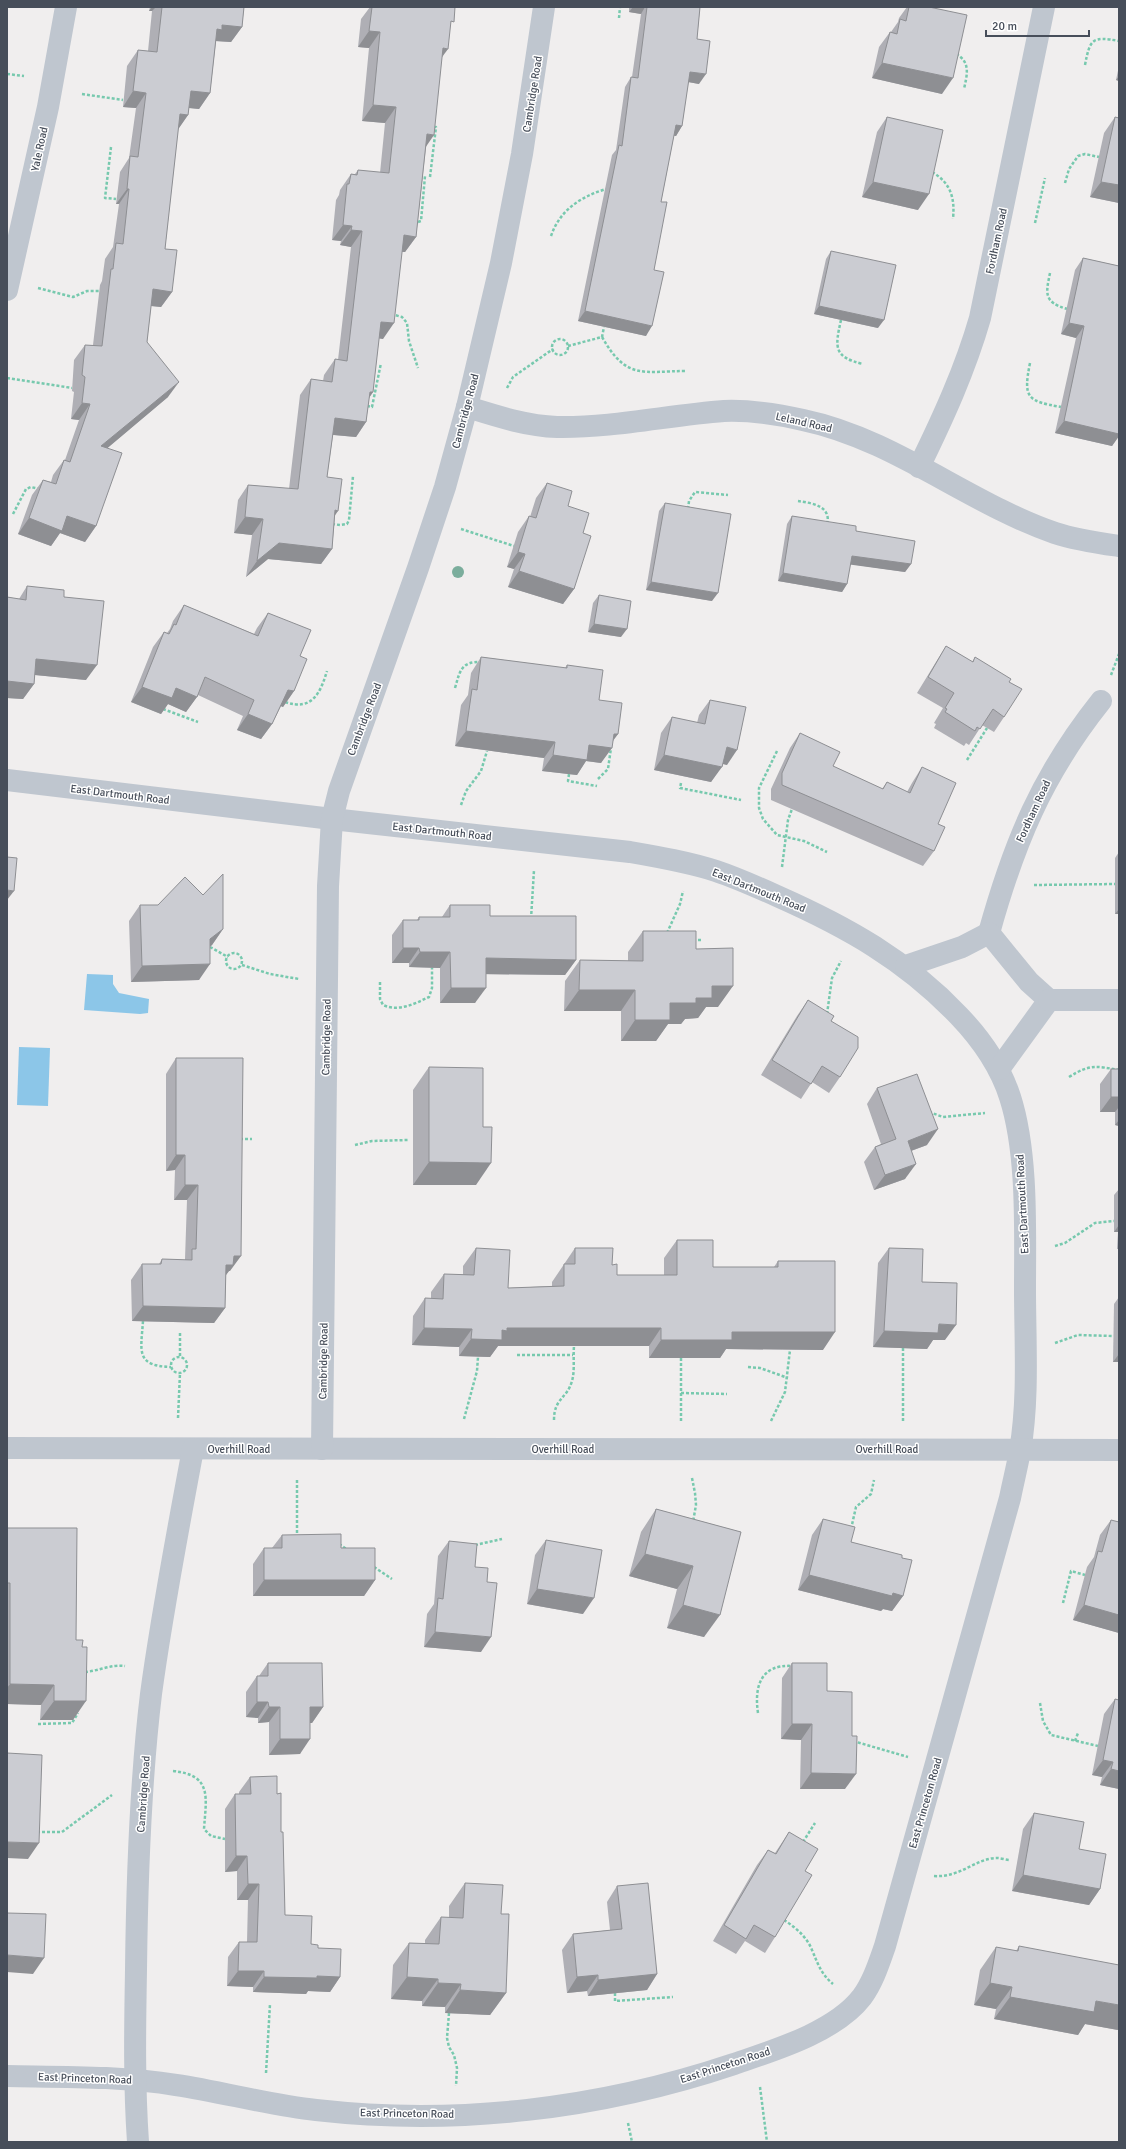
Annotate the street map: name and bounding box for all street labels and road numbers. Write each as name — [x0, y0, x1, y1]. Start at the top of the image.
street label: Cambridge Road — [520, 55, 545, 133]
street label: Yale Road — [28, 125, 51, 173]
street label: Fordham Road — [983, 207, 1010, 275]
street label: Cambridge Road — [449, 372, 482, 450]
street label: Leland Road — [774, 410, 834, 435]
street label: Cambridge Road — [345, 681, 384, 757]
street label: Fordham Road — [1013, 778, 1054, 844]
street label: East Dartmouth Road — [70, 782, 170, 807]
street label: East Dartmouth Road — [392, 820, 492, 843]
street label: East Dartmouth Road — [710, 866, 808, 915]
street label: Cambridge Road — [319, 998, 334, 1076]
street label: East Dartmouth Road — [1013, 1154, 1032, 1254]
street label: Cambridge Road — [316, 1322, 331, 1400]
street label: Overhill Road — [208, 1443, 271, 1456]
street label: Overhill Road — [532, 1443, 595, 1456]
street label: Overhill Road — [856, 1443, 919, 1456]
street label: Cambridge Road — [134, 1755, 153, 1833]
street label: East Princeton Road — [906, 1756, 945, 1850]
street label: East Princeton Road — [678, 2045, 772, 2086]
street label: East Princeton Road — [38, 2070, 132, 2087]
street label: East Princeton Road — [360, 2106, 454, 2121]

